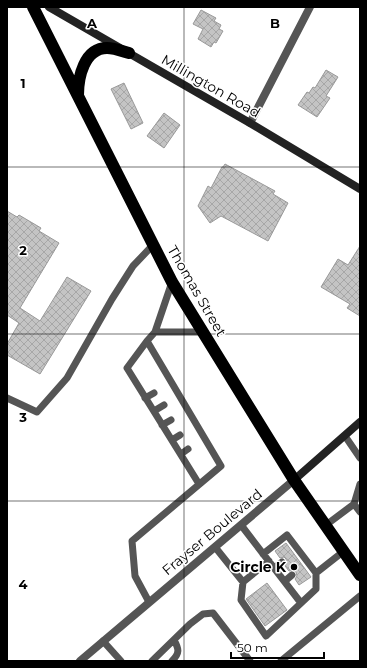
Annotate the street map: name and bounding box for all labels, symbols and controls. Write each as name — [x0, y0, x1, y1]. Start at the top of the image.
text: A — [86, 15, 98, 31]
text: B — [270, 15, 280, 31]
street label: Millington Road — [158, 50, 264, 122]
text: 1 — [20, 75, 26, 91]
text: 2 — [19, 242, 27, 258]
street label: Thomas Street — [164, 242, 231, 340]
text: 3 — [18, 409, 27, 425]
street label: Frayser Boulevard — [158, 485, 266, 579]
place label: Circle K — [230, 558, 287, 576]
marker: Circle K — [289, 562, 299, 572]
text: 4 — [19, 576, 28, 592]
scale bar — [231, 634, 324, 660]
text: 50 m — [237, 640, 268, 655]

